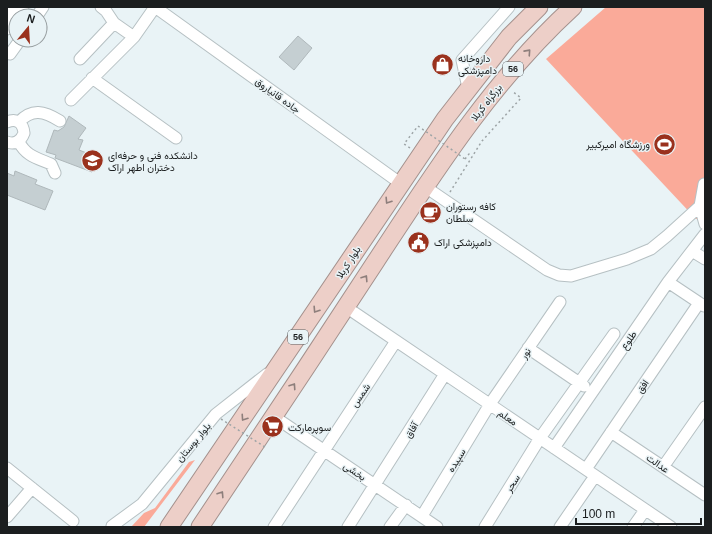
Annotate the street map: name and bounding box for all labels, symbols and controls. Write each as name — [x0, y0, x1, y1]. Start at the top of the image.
north arrow — [8, 8, 48, 48]
text: N — [25, 12, 37, 25]
one-way arrow — [523, 49, 531, 57]
shop icon: داروخانه دامپزشکی — [429, 51, 455, 77]
place label: داروخانه دامپزشکی — [458, 53, 497, 78]
road number: 56 — [503, 62, 523, 76]
street label: جاده قانیاروق — [253, 76, 302, 116]
street label: بزرگراه کربلا — [469, 82, 505, 123]
sports icon: ورزشگاه امیرکبیر — [652, 131, 678, 157]
place label: ورزشگاه امیرکبیر — [585, 139, 650, 151]
school or university icon: دانشکده فنی و حرفه‌ای دختران اطهر اراک — [80, 148, 106, 174]
place label: دانشکده فنی و حرفه‌ای دختران اطهر اراک — [108, 150, 198, 174]
one-way arrow — [385, 197, 393, 204]
cafe icon: کافه رستوران سلطان — [418, 199, 444, 225]
place label: کافه رستوران سلطان — [446, 201, 497, 224]
public building icon: دامپزشکی اراک — [406, 229, 432, 255]
place label: دامپزشکی اراک — [434, 237, 492, 250]
street label: بلوار کربلا — [334, 244, 364, 281]
one-way arrow — [360, 275, 367, 282]
one-way arrow — [314, 306, 321, 313]
street label: طلوع — [618, 328, 640, 352]
road number: 56 — [288, 330, 308, 344]
street label: نور — [517, 346, 534, 362]
street label: افق — [634, 377, 652, 396]
street label: شمس — [349, 381, 373, 410]
one-way arrow — [288, 383, 296, 390]
street label: معلم — [496, 407, 519, 429]
one-way arrow — [241, 414, 249, 421]
supermarket icon: سوپرمارکت — [260, 414, 286, 440]
street label: آفاق — [402, 420, 421, 440]
street label: بلوار بوستان — [174, 421, 214, 465]
place label: سوپرمارکت — [288, 422, 331, 435]
street label: سپیده — [445, 446, 469, 475]
street label: عدالت — [644, 452, 671, 475]
street label: بخشی — [341, 460, 368, 484]
street label: سحر — [502, 472, 523, 495]
one-way arrow — [216, 491, 224, 498]
scale bar — [576, 500, 701, 526]
text: 100 m — [582, 507, 615, 521]

